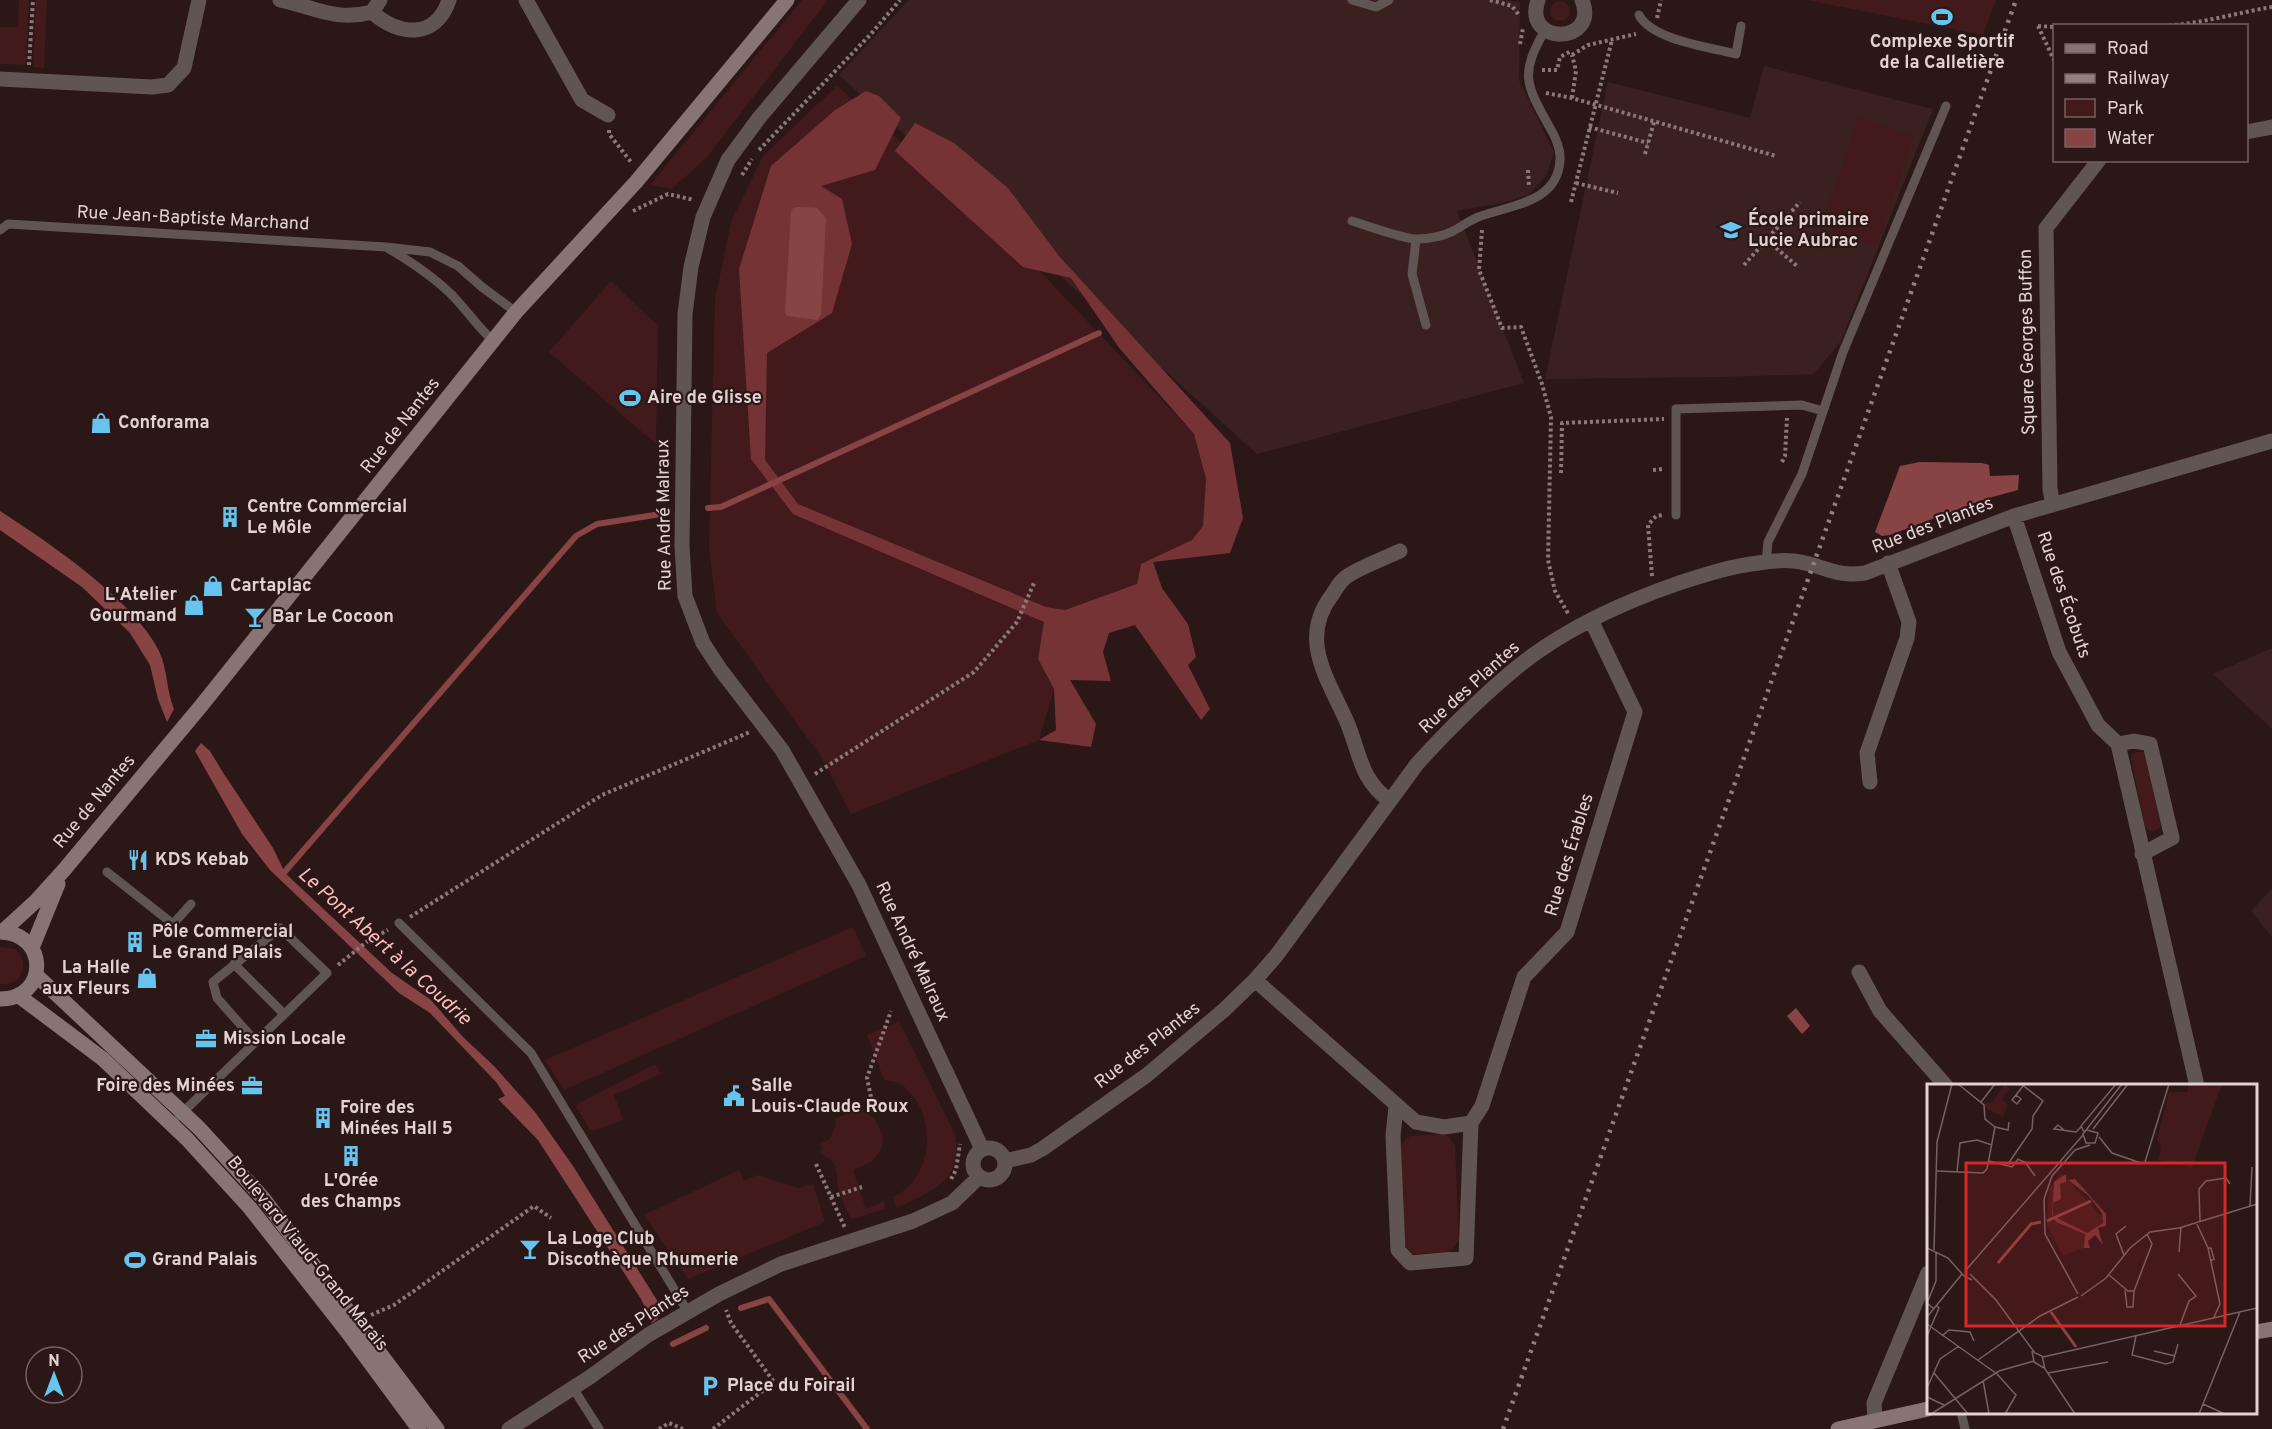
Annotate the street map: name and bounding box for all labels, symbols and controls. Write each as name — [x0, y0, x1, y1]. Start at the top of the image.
sports icon: Complexe Sportif de la Calletière — [1930, 5, 1954, 29]
legend — [2053, 24, 2248, 162]
place label: Complexe Sportif de la Calletière — [1870, 31, 2015, 75]
text: Road — [2107, 38, 2149, 61]
text: Railway — [2107, 68, 2169, 91]
text: Park — [2107, 98, 2144, 121]
text: Water — [2107, 128, 2154, 151]
street label: Rue Jean-Baptiste Marchand — [76, 201, 310, 237]
place label: École primaire Lucie Aubrac — [1748, 207, 1869, 253]
school or university icon: École primaire Lucie Aubrac — [1719, 218, 1743, 242]
street label: Square Georges Buffon — [2015, 249, 2041, 435]
street label: Rue de Nantes — [356, 373, 446, 479]
sports icon: Aire de Glisse — [618, 386, 642, 410]
place label: Aire de Glisse — [647, 387, 762, 410]
shop icon: Conforama — [89, 411, 113, 435]
place label: Conforama — [118, 412, 210, 435]
street label: Rue André Malraux — [652, 439, 678, 591]
street label: Rue des Plantes — [1869, 492, 1997, 560]
place label: Centre Commercial Le Môle — [247, 496, 407, 540]
building icon: Centre Commercial Le Môle — [218, 505, 242, 529]
street label: Rue des Écobuts — [2031, 528, 2097, 661]
shop icon: Cartaplac — [201, 574, 225, 598]
place label: Cartaplac — [230, 575, 312, 598]
place label: L'Atelier Gourmand — [90, 584, 177, 628]
shop icon: L'Atelier Gourmand — [182, 593, 206, 617]
bar icon: Bar Le Cocoon — [243, 605, 267, 629]
place label: Bar Le Cocoon — [272, 606, 394, 629]
street label: Rue des Plantes — [1415, 637, 1525, 739]
street label: Rue de Nantes — [49, 750, 141, 854]
street label: Rue des Érables — [1538, 790, 1600, 919]
restaurant icon: KDS Kebab — [126, 848, 150, 872]
place label: KDS Kebab — [155, 849, 249, 872]
water label: Le Pont Abert à la Coudrie — [292, 862, 477, 1032]
street label: Rue André Malraux — [869, 878, 955, 1026]
place label: Pôle Commercial Le Grand Palais — [152, 921, 293, 965]
building icon: Pôle Commercial Le Grand Palais — [123, 930, 147, 954]
place label: La Halle aux Fleurs — [42, 957, 130, 1001]
shop icon: La Halle aux Fleurs — [135, 966, 159, 990]
street label: Rue des Plantes — [1090, 997, 1206, 1095]
office icon: Mission Locale — [194, 1027, 218, 1051]
place label: Mission Locale — [223, 1028, 346, 1051]
office icon: Foire des Minées — [240, 1074, 264, 1098]
place label: Foire des Minées — [96, 1075, 235, 1098]
place label: Salle Louis-Claude Roux — [751, 1075, 909, 1119]
public building icon: Salle Louis-Claude Roux — [722, 1084, 746, 1108]
inset map — [1927, 1084, 2257, 1414]
place label: Foire des Minées Hall 5 — [340, 1097, 453, 1141]
building icon: Foire des Minées Hall 5 — [311, 1106, 335, 1130]
building icon: L'Orée des Champs — [339, 1144, 363, 1168]
street label: Boulevard Viaud-Grand Marais — [221, 1152, 393, 1356]
place label: L'Orée des Champs — [301, 1170, 401, 1214]
place label: La Loge Club Discothèque Rhumerie — [547, 1228, 739, 1272]
bar icon: La Loge Club Discothèque Rhumerie — [518, 1237, 542, 1261]
sports icon: Grand Palais — [123, 1248, 147, 1272]
place label: Grand Palais — [152, 1249, 258, 1272]
street label: Rue des Plantes — [574, 1280, 694, 1370]
north arrow — [24, 1345, 84, 1405]
text: N — [48, 1352, 60, 1372]
parking icon: Place du Foirail — [698, 1374, 722, 1398]
place label: Place du Foirail — [727, 1375, 856, 1398]

